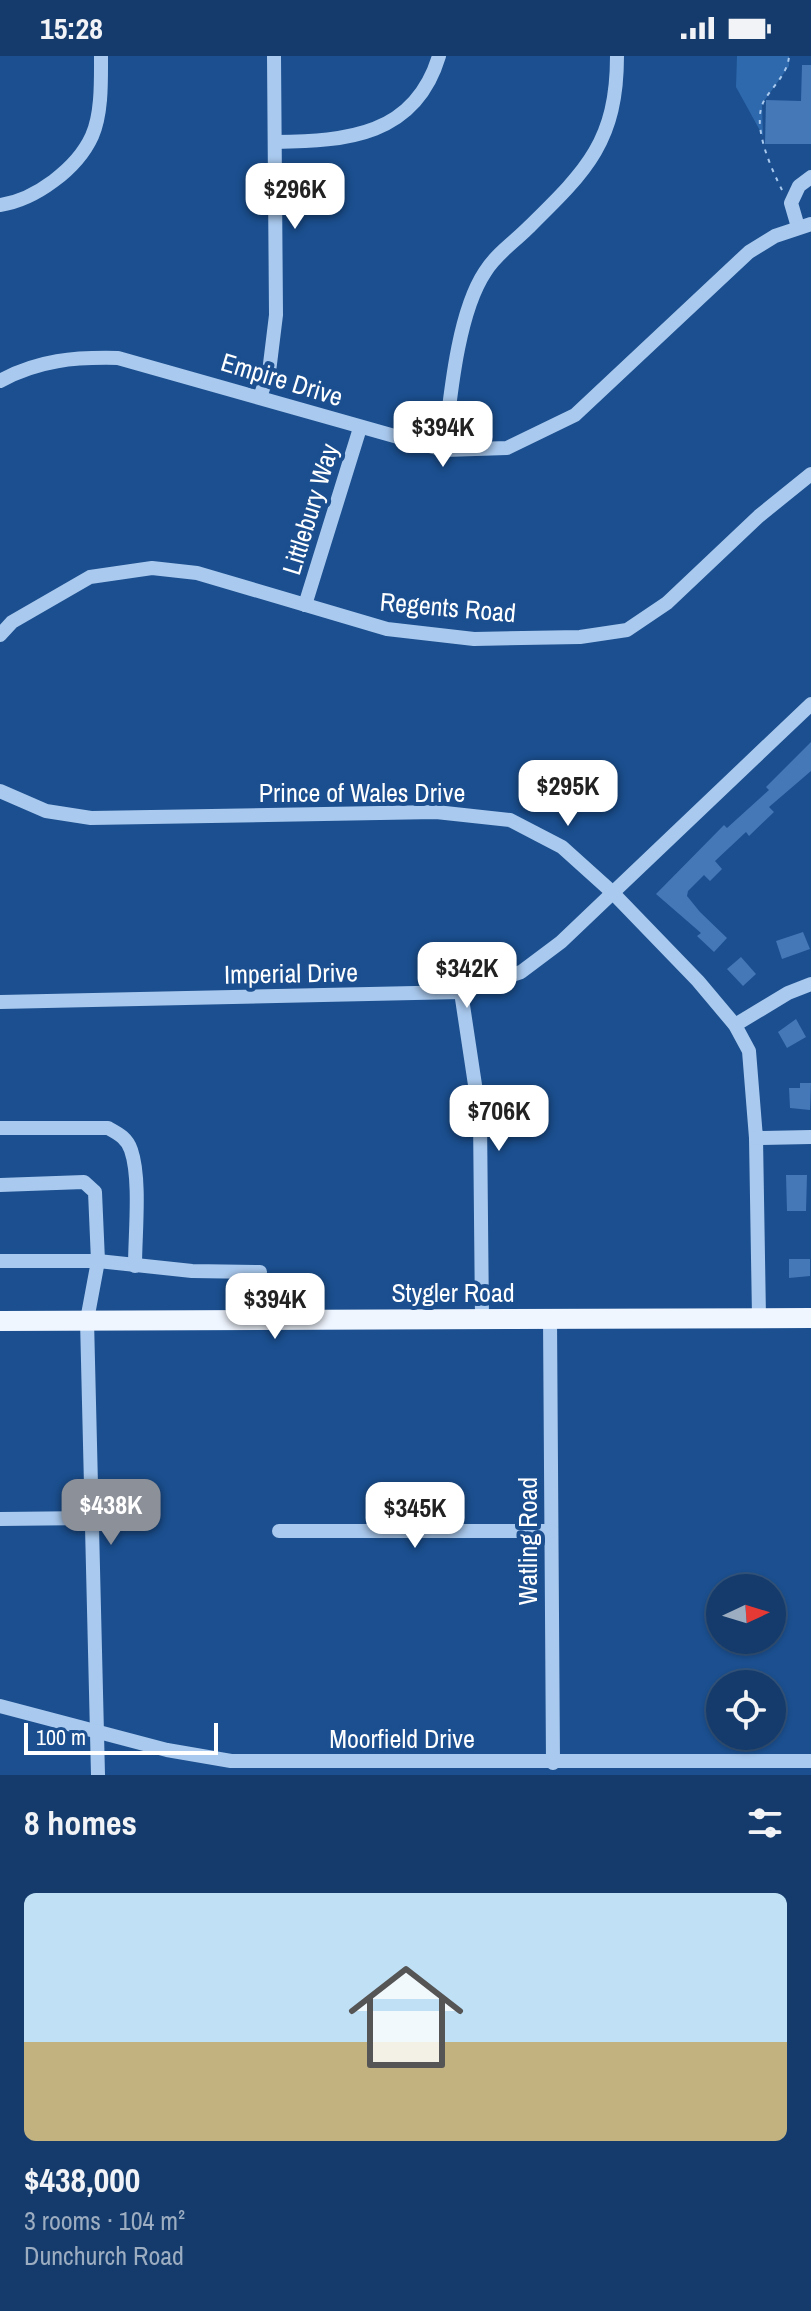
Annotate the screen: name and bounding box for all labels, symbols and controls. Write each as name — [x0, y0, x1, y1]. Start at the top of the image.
text: 15:28 — [40, 8, 103, 48]
pin: $296K — [239, 163, 351, 231]
text: $296K — [264, 171, 326, 206]
street label: Empire Drive — [217, 344, 347, 414]
pin: $394K — [387, 401, 499, 469]
text: $394K — [412, 409, 474, 444]
street label: Littlebury Way — [273, 439, 347, 579]
street label: Regents Road — [379, 584, 517, 630]
pin: $295K — [512, 760, 624, 828]
text: $295K — [537, 768, 599, 803]
street label: Prince of Wales Drive — [259, 775, 465, 810]
pin: $342K — [411, 942, 523, 1010]
text: $342K — [436, 950, 498, 985]
street label: Imperial Drive — [224, 954, 358, 992]
pin: $706K — [443, 1085, 555, 1153]
text: $706K — [468, 1093, 530, 1128]
pin: $394K — [219, 1273, 331, 1341]
street label: Stygler Road — [391, 1275, 515, 1310]
text: $394K — [244, 1281, 306, 1316]
street label: Watling Road — [510, 1477, 545, 1605]
pin: $438K — [55, 1479, 167, 1547]
pin: $345K — [359, 1482, 471, 1550]
text: $438K — [80, 1487, 142, 1522]
text: $345K — [384, 1490, 446, 1525]
north arrow — [706, 1574, 786, 1654]
map controls — [706, 1574, 786, 1750]
button: locate — [706, 1670, 786, 1750]
scale bar — [24, 1719, 218, 1755]
street label: Moorfield Drive — [329, 1721, 475, 1756]
text: 100 m — [36, 1722, 86, 1752]
text: 8 homes — [24, 1800, 137, 1846]
icon: filters — [743, 1801, 787, 1845]
icon: home — [334, 1945, 478, 2089]
text: $438,000 — [24, 2157, 140, 2203]
text: 3 rooms · 104 m² — [24, 2203, 185, 2238]
text: Dunchurch Road — [24, 2238, 184, 2273]

